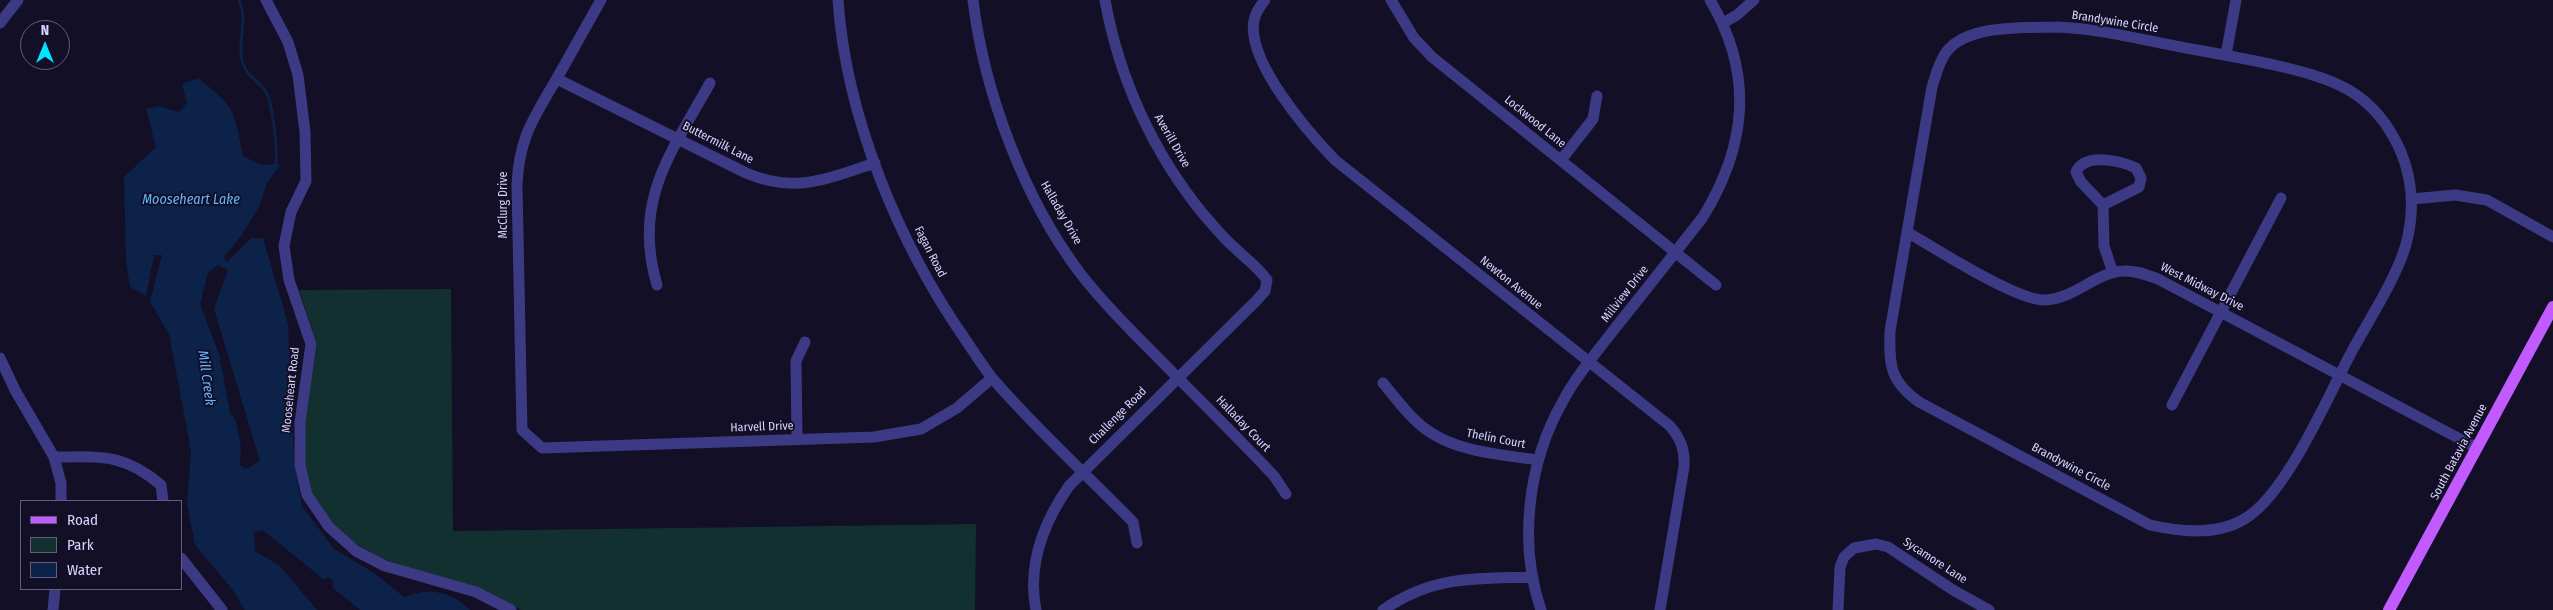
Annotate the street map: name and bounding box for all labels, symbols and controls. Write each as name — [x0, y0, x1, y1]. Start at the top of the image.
street label: Brandywine Circle — [2071, 8, 2159, 36]
north arrow — [20, 20, 70, 70]
text: N — [41, 22, 49, 39]
street label: Lockwood Lane — [1501, 93, 1569, 151]
street label: Averill Drive — [1151, 112, 1193, 170]
street label: Buttermilk Lane — [680, 119, 756, 167]
street label: McClurg Drive — [497, 172, 511, 238]
street label: Halladay Drive — [1037, 179, 1085, 247]
water label: Mooseheart Lake — [142, 192, 240, 208]
street label: Fagan Road — [911, 224, 949, 280]
street label: Newton Avenue — [1477, 253, 1545, 313]
street label: West Midway Drive — [2158, 260, 2246, 314]
street label: Millview Drive — [1598, 263, 1652, 325]
street label: Mooseheart Road — [279, 346, 303, 434]
water label: Mill Creek — [194, 349, 218, 407]
street label: Challenge Road — [1086, 384, 1150, 448]
street label: Halladay Court — [1213, 393, 1273, 455]
street label: South Batavia Avenue — [2428, 402, 2490, 502]
street label: Harvell Drive — [730, 419, 794, 435]
street label: Thelin Court — [1465, 426, 1527, 452]
street label: Brandywine Circle — [2029, 440, 2113, 494]
legend — [20, 500, 182, 590]
text: Road — [67, 511, 98, 529]
street label: Sycamore Lane — [1900, 535, 1970, 587]
text: Park — [67, 536, 94, 554]
text: Water — [67, 561, 102, 579]

